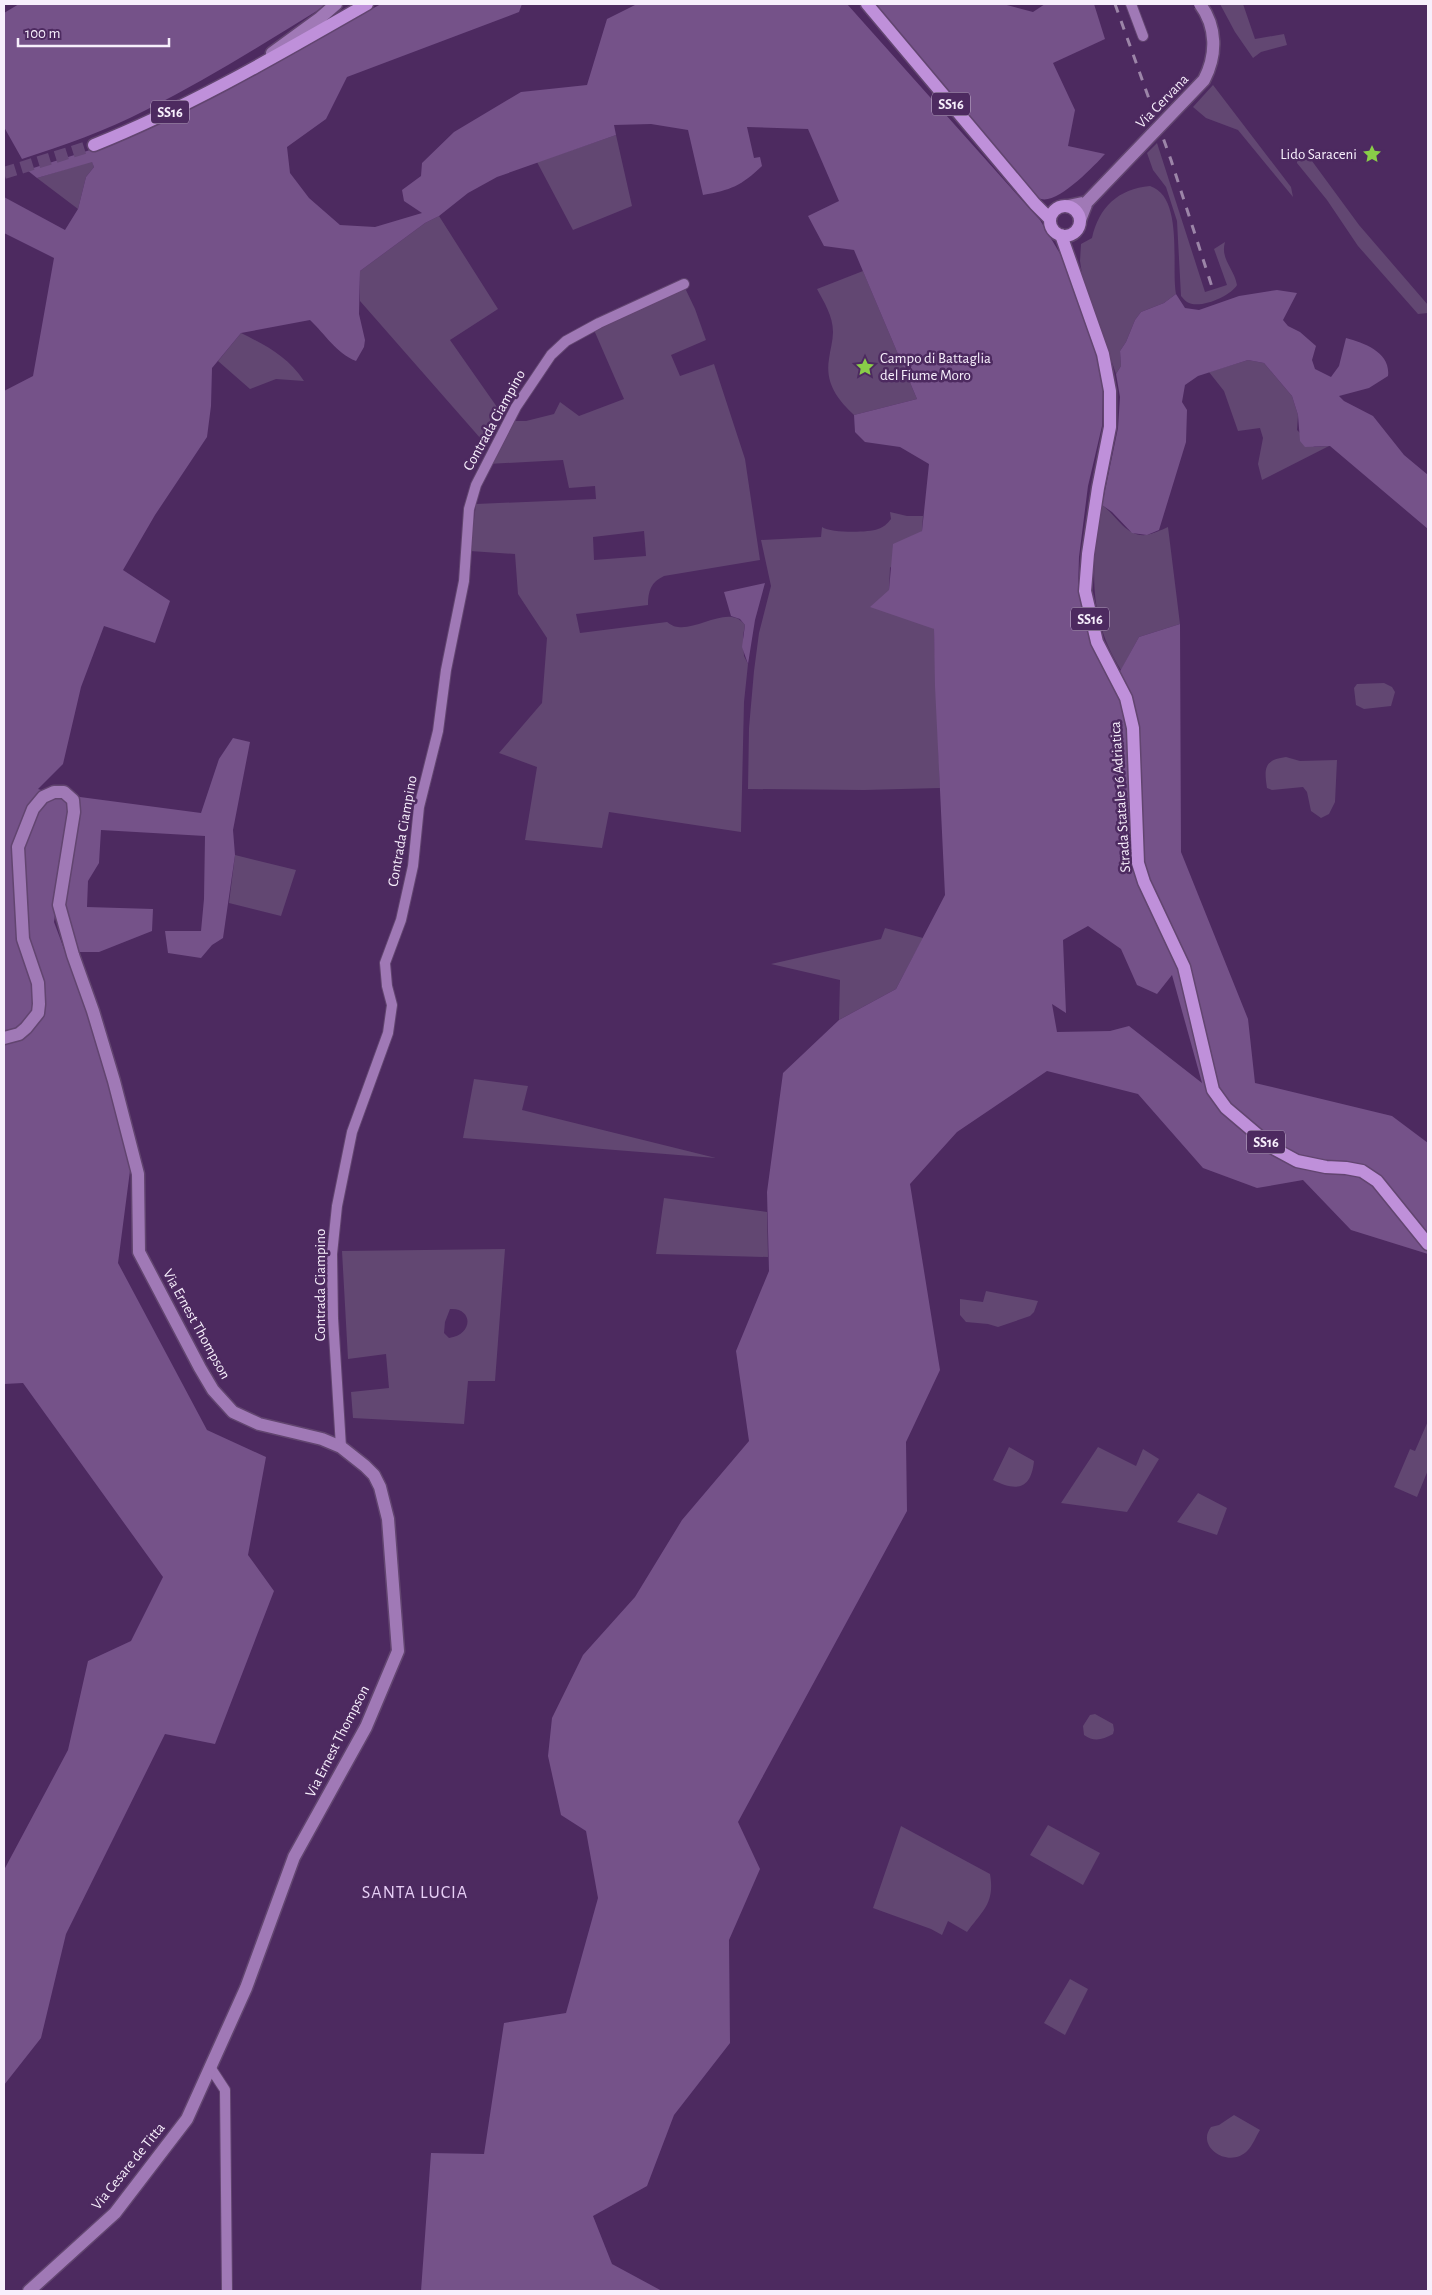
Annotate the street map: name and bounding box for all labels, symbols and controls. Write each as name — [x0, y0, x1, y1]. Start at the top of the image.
scale bar — [18, 15, 169, 47]
text: 100 m — [25, 26, 60, 41]
street label: Via Cervana — [1133, 71, 1192, 131]
road number: SS16 — [932, 92, 970, 116]
road number: SS16 — [151, 100, 189, 124]
place icon: Lido Saraceni — [1361, 143, 1383, 165]
place label: Lido Saraceni — [1280, 147, 1357, 162]
place label: Campo di Battaglia del Fiume Moro — [880, 351, 991, 383]
place icon: Campo di Battaglia del Fiume Moro — [854, 356, 876, 378]
street label: Contrada Ciampino — [461, 367, 528, 473]
road number: SS16 — [1071, 608, 1109, 630]
street label: Strada Statale 16 Adriatica — [1108, 721, 1133, 873]
street label: Contrada Ciampino — [385, 774, 420, 888]
road number: SS16 — [1247, 1130, 1285, 1154]
street label: Contrada Ciampino — [313, 1229, 328, 1341]
street label: Via Ernest Thompson — [160, 1267, 233, 1382]
street label: Via Ernest Thompson — [303, 1683, 372, 1800]
district label: SANTA LUCIA — [362, 1884, 468, 1902]
street label: Via Cesare de Titta — [89, 2120, 168, 2213]

